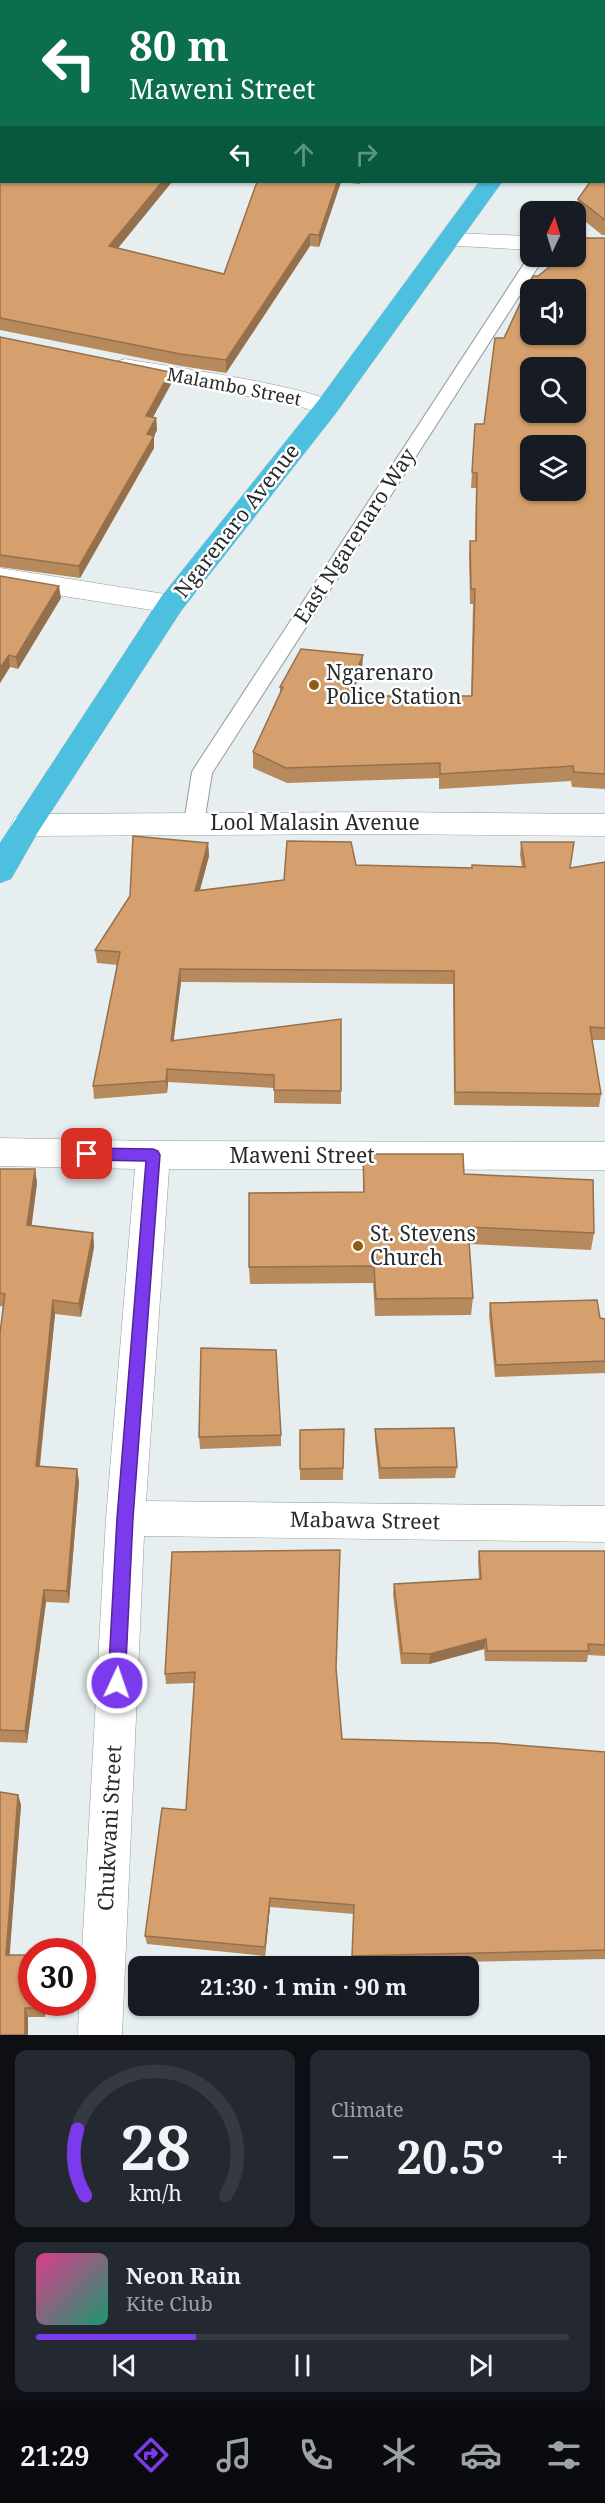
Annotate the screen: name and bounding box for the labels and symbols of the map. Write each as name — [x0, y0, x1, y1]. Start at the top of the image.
north arrow — [520, 201, 586, 267]
street label: Malambo Street — [165, 361, 303, 411]
street label: Ngarenaro Avenue — [167, 438, 305, 603]
street label: East Ngarenaro Way — [287, 442, 422, 629]
place label: Ngarenaro Police Station — [326, 658, 461, 710]
marker: Ngarenaro Police Station — [307, 678, 321, 692]
street label: Lool Malasin Avenue — [210, 808, 420, 836]
pin — [61, 1128, 112, 1179]
street label: Maweni Street — [229, 1141, 375, 1169]
place label: St. Stevens Church — [370, 1219, 476, 1271]
marker: St. Stevens Church — [351, 1239, 365, 1253]
street label: Mabawa Street — [290, 1505, 440, 1535]
position arrow — [85, 1651, 149, 1715]
street label: Chukwani Street — [91, 1744, 127, 1912]
speed limit sign: 30 — [18, 1938, 96, 2016]

